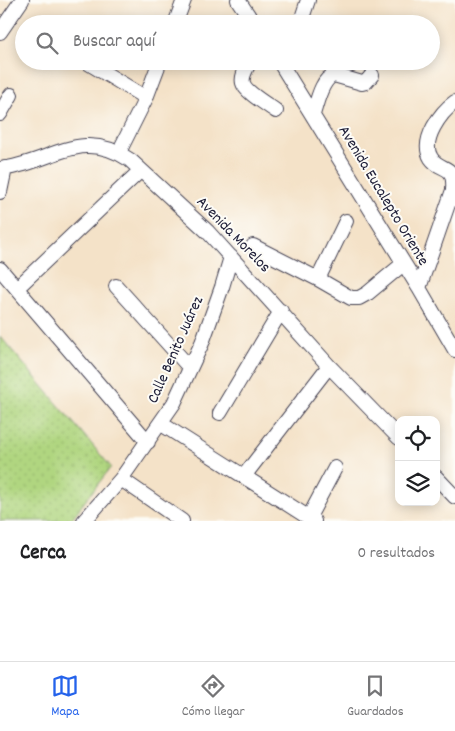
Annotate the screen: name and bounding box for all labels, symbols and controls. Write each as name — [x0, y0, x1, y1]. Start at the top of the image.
search box — [15, 15, 440, 70]
icon: search — [33, 29, 61, 57]
text: Buscar aquí — [73, 29, 155, 56]
street label: Avenida Eucalepto Oriente — [332, 122, 434, 270]
street label: Avenida Morelos — [190, 192, 276, 279]
street label: Calle Benito Juárez — [142, 293, 210, 407]
map controls — [395, 416, 440, 506]
button: locate — [395, 416, 440, 461]
button: layers — [395, 461, 440, 506]
text: Cerca — [20, 539, 66, 569]
text: 0 resultados — [357, 542, 435, 565]
tab: Mapa — [51, 672, 79, 722]
tab: Cómo llegar — [182, 672, 245, 722]
tab: Guardados — [347, 672, 404, 722]

